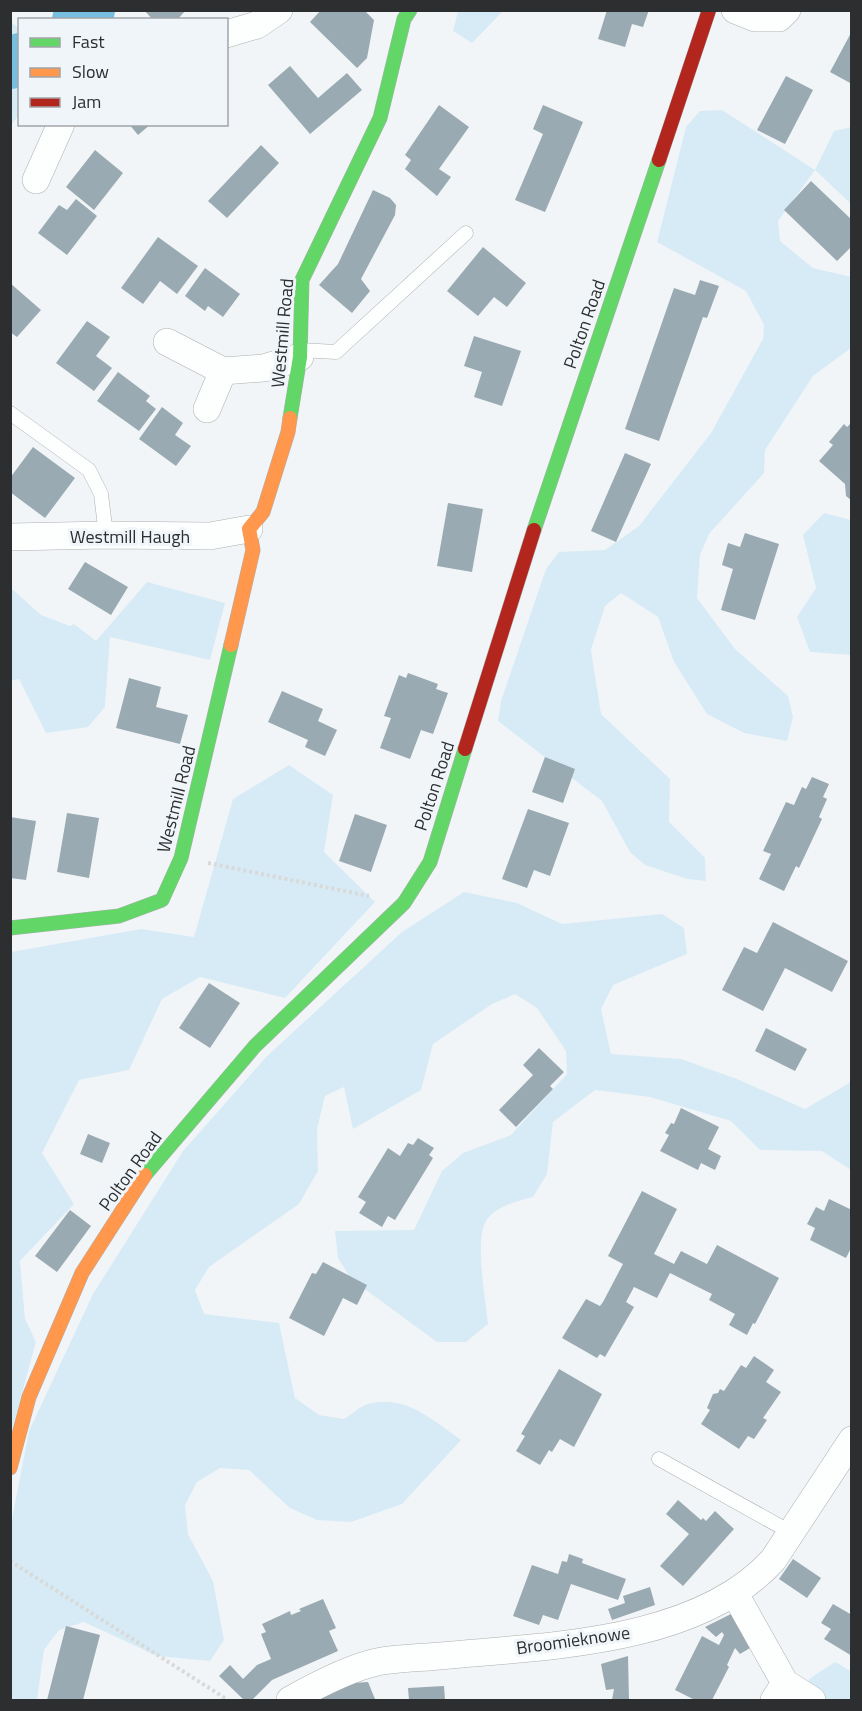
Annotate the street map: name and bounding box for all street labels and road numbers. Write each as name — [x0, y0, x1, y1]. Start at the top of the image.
street label: Polton Road — [556, 276, 612, 372]
street label: Westmill Road — [264, 277, 300, 389]
street label: Westmill Haugh — [70, 523, 190, 550]
street label: Polton Road — [407, 738, 461, 834]
street label: Westmill Road — [150, 743, 202, 855]
street label: Polton Road — [92, 1126, 168, 1216]
street label: Broomieknowe — [514, 1619, 632, 1661]

